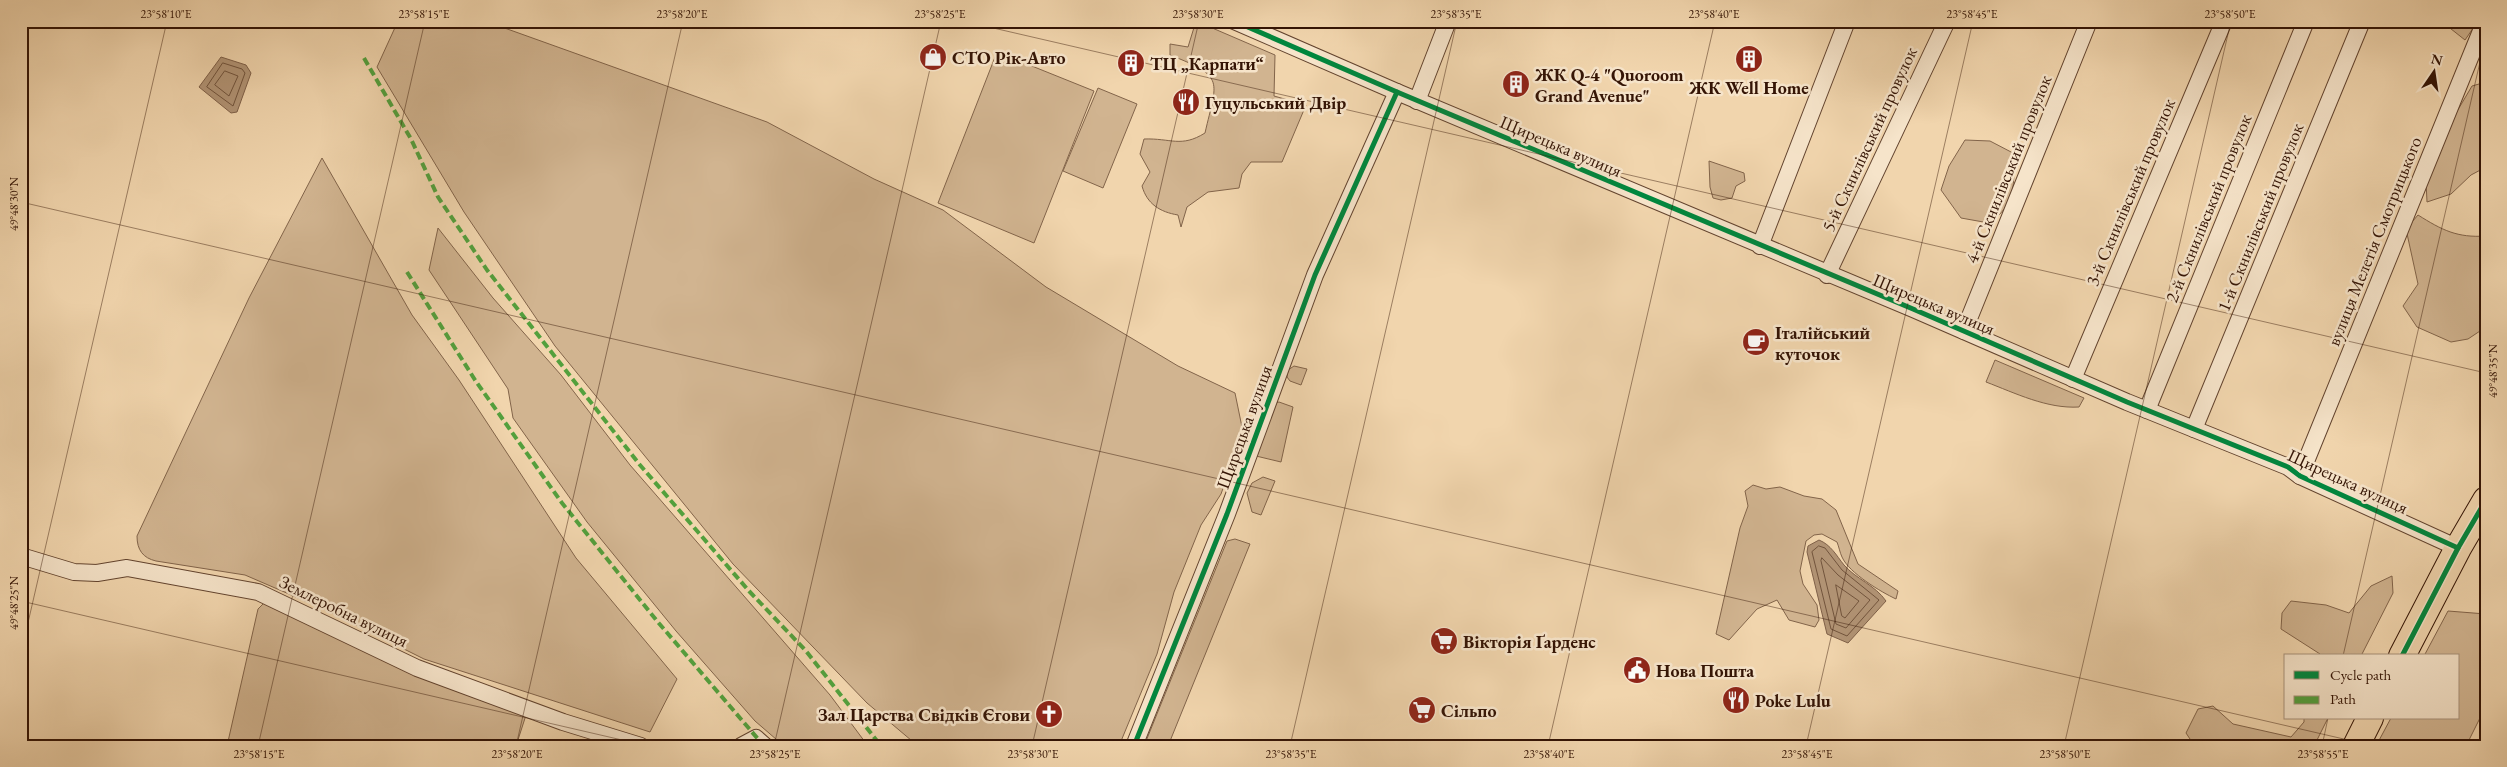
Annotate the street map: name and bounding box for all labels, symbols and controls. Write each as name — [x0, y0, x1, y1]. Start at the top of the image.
text: 23°58'10"E — [140, 6, 192, 22]
text: 23°58'15"E — [398, 6, 450, 22]
text: 23°58'20"E — [656, 6, 708, 22]
text: 23°58'25"E — [914, 6, 966, 22]
text: 23°58'30"E — [1172, 6, 1224, 22]
text: 23°58'35"E — [1430, 6, 1482, 22]
text: 23°58'40"E — [1688, 6, 1740, 22]
text: 23°58'45"E — [1946, 6, 1998, 22]
text: 23°58'50"E — [2204, 6, 2256, 22]
shop icon: СТО Рік-Авто — [918, 42, 948, 72]
street label: 5-й Скнилівський провулок — [1816, 43, 1922, 235]
building icon: ЖК Well Home — [1734, 44, 1764, 74]
place label: СТО Рік-Авто — [952, 46, 1066, 69]
building icon: ТЦ „Карпати“ — [1116, 48, 1146, 78]
north arrow — [2410, 48, 2460, 98]
text: N — [2429, 49, 2445, 70]
place label: ТЦ „Карпати“ — [1150, 52, 1264, 75]
place label: ЖК Q-4 "Quoroom Grand Avenue" — [1534, 63, 1684, 107]
building icon: ЖК Q-4 "Quoroom Grand Avenue" — [1501, 69, 1531, 99]
street label: 4-й Скнилівський провулок — [1960, 71, 2056, 267]
place label: ЖК Well Home — [1688, 76, 1809, 99]
restaurant icon: Гуцульський Двір — [1171, 87, 1201, 117]
place label: Гуцульський Двір — [1205, 91, 1346, 114]
street label: 3-й Скнилівський провулок — [2080, 95, 2180, 289]
street label: Щирецька вулиця — [1497, 110, 1625, 182]
street label: 2-й Скнилівський провулок — [2160, 110, 2256, 306]
street label: 1-й Скнилівський провулок — [2212, 119, 2308, 315]
street label: вулиця Мелетія Смотрицького — [2321, 133, 2427, 349]
text: 49°48'30"N — [6, 177, 22, 231]
street label: Щирецька вулиця — [1870, 268, 1998, 340]
place label: Італійський куточок — [1775, 321, 1870, 365]
cafe icon: Італійський куточок — [1741, 327, 1771, 357]
text: 49°48'35"N — [2485, 344, 2501, 398]
street label: Щирецька вулиця — [1211, 362, 1277, 492]
street label: Щирецька вулиця — [2284, 443, 2412, 519]
street label: Землеробна вулиця — [276, 570, 412, 652]
text: 49°48'25"N — [6, 576, 22, 630]
supermarket icon: Вікторія Ґарденс — [1429, 626, 1459, 656]
place label: Вікторія Ґарденс — [1463, 630, 1596, 653]
legend — [2284, 654, 2460, 720]
public building icon: Нова Пошта — [1622, 655, 1652, 685]
place label: Нова Пошта — [1656, 659, 1754, 682]
text: Cycle path — [2330, 665, 2392, 684]
restaurant icon: Poke Lulu — [1721, 685, 1751, 715]
place label: Poke Lulu — [1755, 689, 1831, 712]
text: Path — [2330, 689, 2356, 708]
supermarket icon: Сільпо — [1407, 695, 1437, 725]
church icon: Зал Царства Свідків Єгови — [1034, 699, 1064, 729]
place label: Сільпо — [1441, 699, 1496, 722]
place label: Зал Царства Свідків Єгови — [818, 703, 1030, 726]
text: 23°58'15"E — [233, 746, 285, 762]
text: 23°58'20"E — [491, 746, 543, 762]
text: 23°58'25"E — [749, 746, 801, 762]
text: 23°58'30"E — [1007, 746, 1059, 762]
text: 23°58'35"E — [1265, 746, 1317, 762]
text: 23°58'40"E — [1523, 746, 1575, 762]
text: 23°58'45"E — [1781, 746, 1833, 762]
text: 23°58'50"E — [2039, 746, 2091, 762]
text: 23°58'55"E — [2297, 746, 2349, 762]

